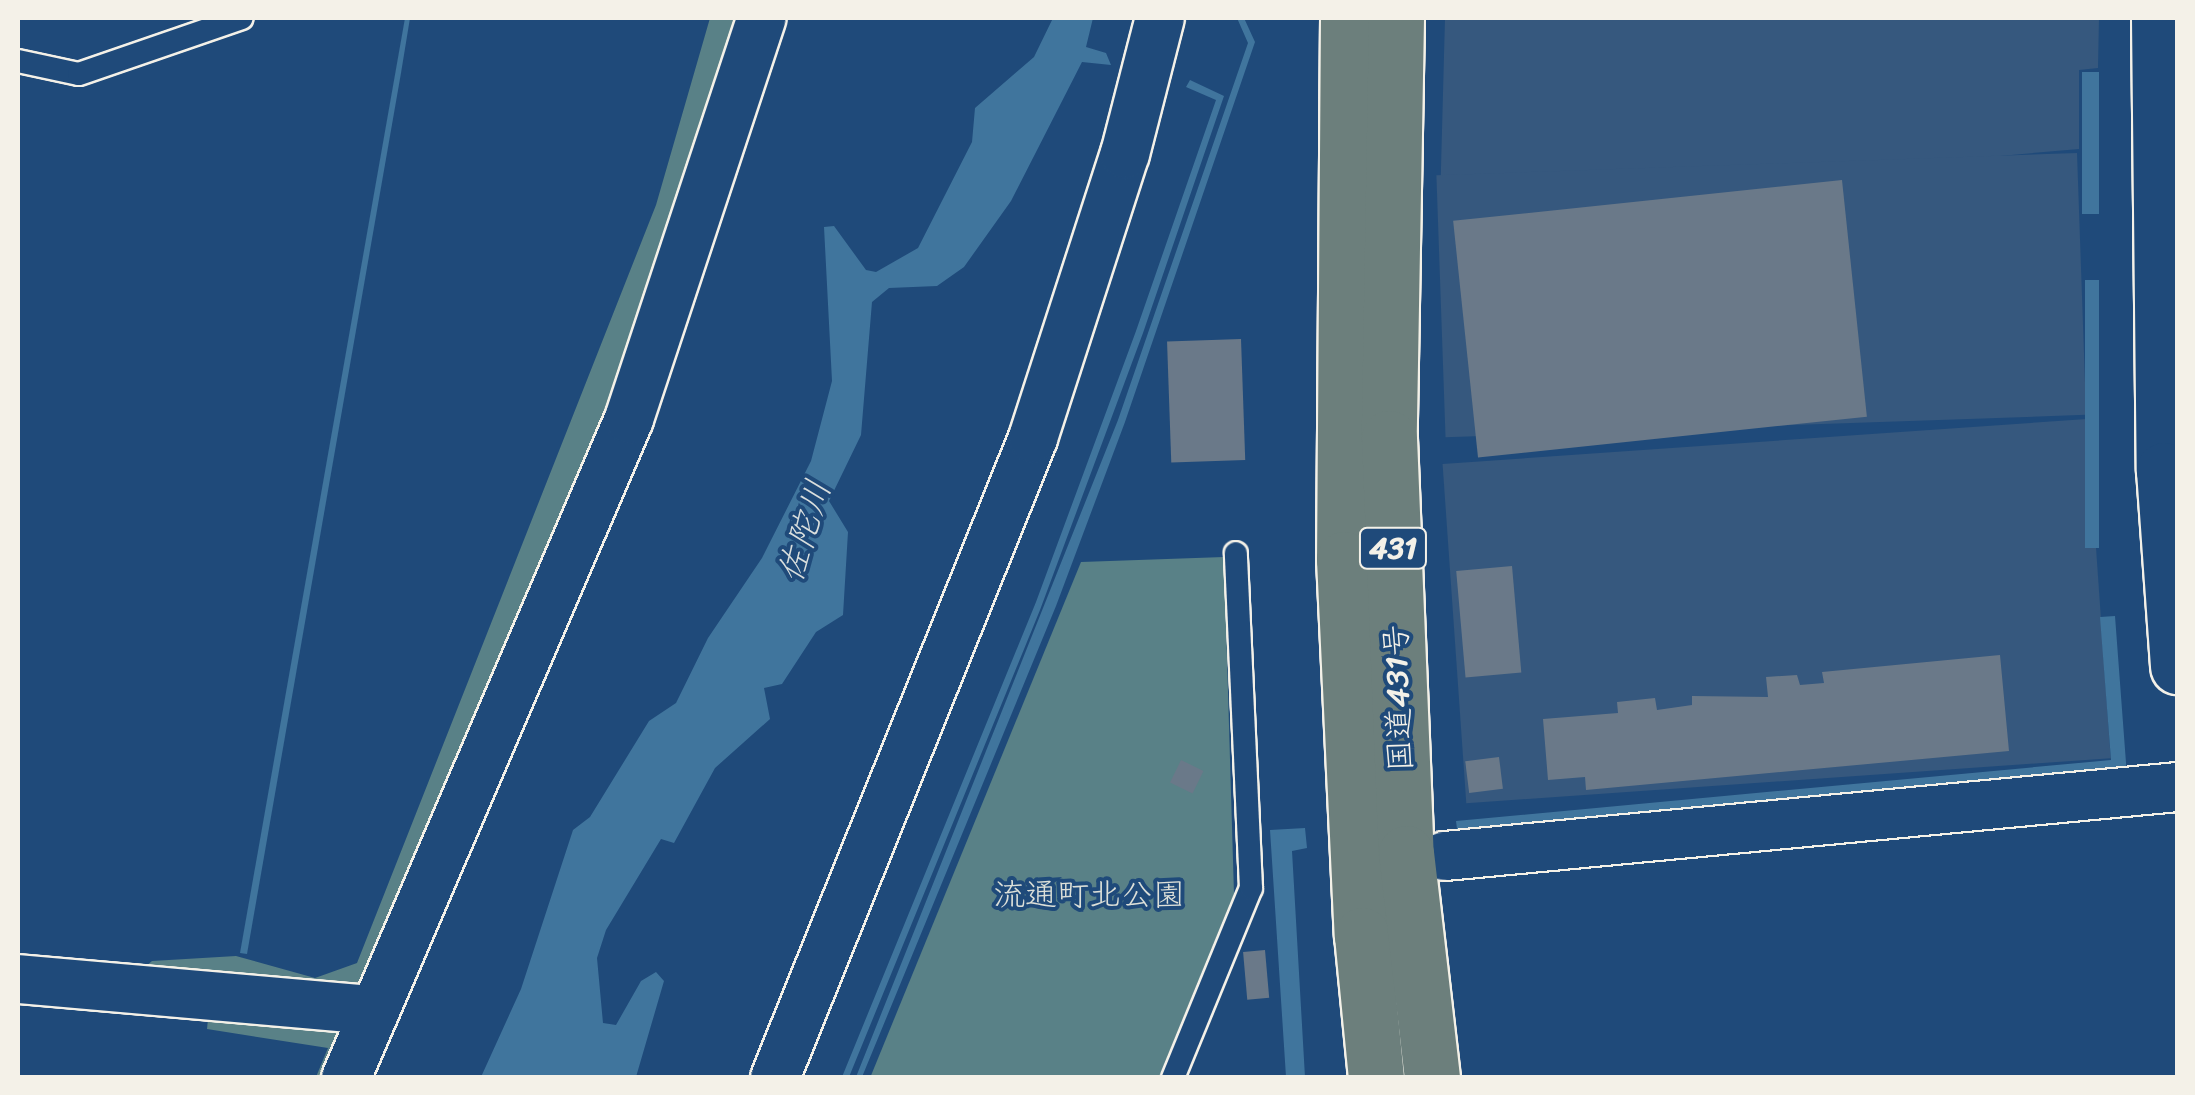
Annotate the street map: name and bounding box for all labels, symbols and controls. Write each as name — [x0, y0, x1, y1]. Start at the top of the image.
water label: 佐陀川 — [769, 475, 839, 587]
road number: 431 — [1358, 523, 1428, 573]
street label: 国道431号 — [1377, 624, 1421, 772]
park label: 流通町北公園 — [993, 876, 1185, 914]

